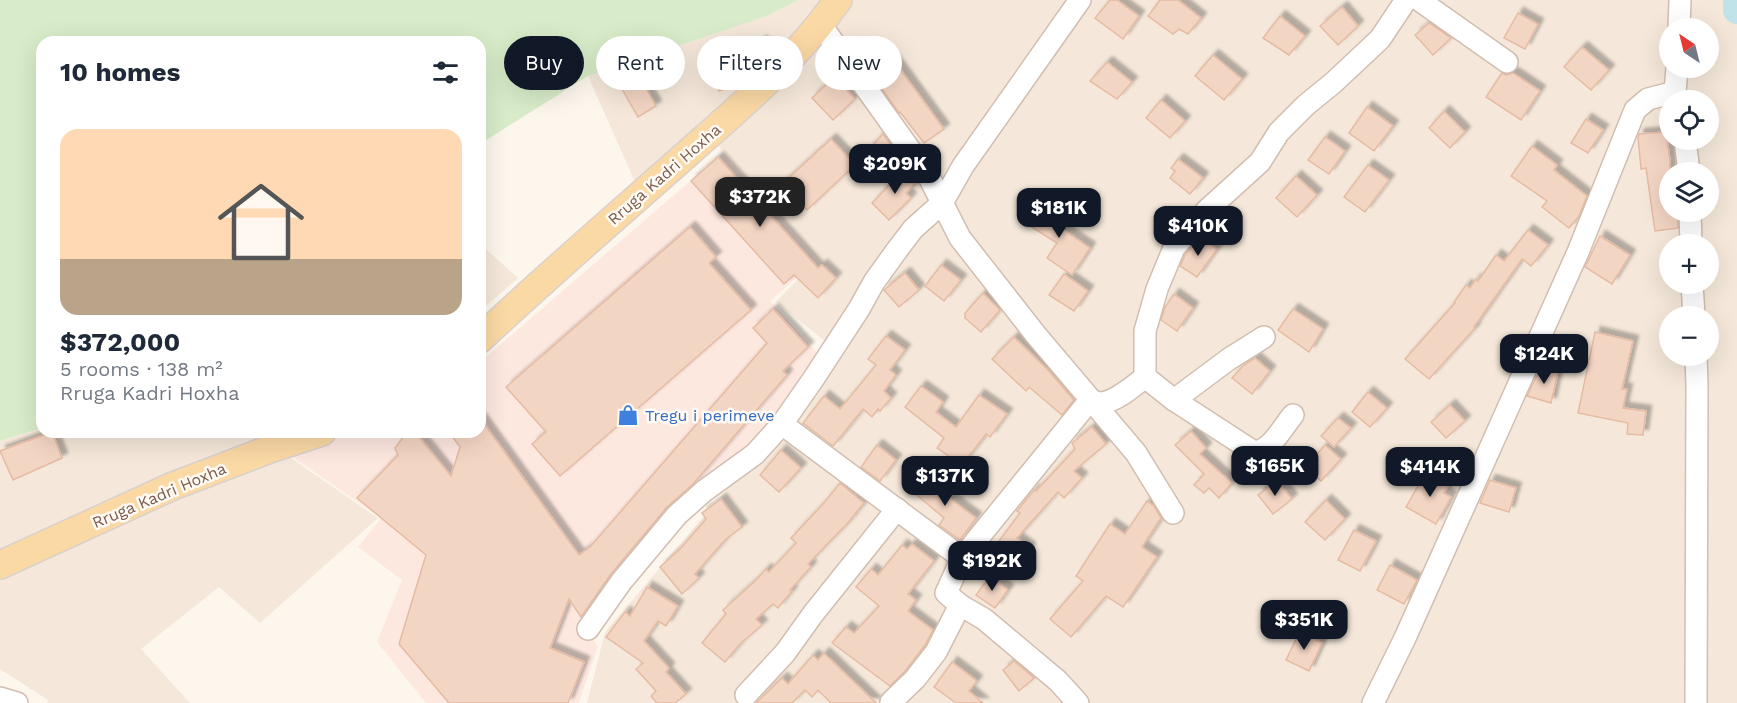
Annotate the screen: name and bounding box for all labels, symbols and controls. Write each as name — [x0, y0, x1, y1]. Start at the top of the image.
north arrow — [1659, 18, 1719, 78]
map controls — [1659, 18, 1719, 366]
chip: Buy — [504, 36, 584, 90]
chip: Rent — [596, 36, 685, 90]
chip: Filters — [697, 36, 803, 90]
chip: New — [815, 36, 902, 90]
icon: filters — [429, 56, 462, 89]
text: 10 homes — [60, 57, 180, 87]
button: locate — [1659, 90, 1719, 150]
street label: Rruga Kadri Hoxha — [604, 120, 725, 229]
pin: $209K — [853, 144, 937, 195]
text: $209K — [863, 151, 927, 175]
button: layers — [1659, 162, 1719, 222]
icon: home — [207, 168, 315, 276]
pin: $372K — [718, 177, 802, 228]
text: $372K — [729, 184, 791, 208]
pin: $181K — [1017, 188, 1101, 239]
text: $181K — [1031, 195, 1087, 219]
pin: $410K — [1156, 206, 1240, 257]
text: $410K — [1168, 213, 1228, 237]
button: + — [1659, 234, 1719, 294]
button: − — [1659, 306, 1719, 366]
text: $372,000 — [60, 327, 180, 357]
pin: $124K — [1502, 334, 1586, 385]
text: $124K — [1514, 341, 1574, 365]
text: 5 rooms · 138 m² — [60, 357, 223, 381]
text: Rruga Kadri Hoxha — [60, 381, 239, 405]
shop icon: Tregu i perimeve — [616, 403, 640, 427]
place label: Tregu i perimeve — [645, 406, 774, 425]
pin: $165K — [1233, 446, 1317, 497]
pin: $414K — [1388, 447, 1472, 498]
text: $165K — [1245, 453, 1305, 477]
text: $414K — [1400, 454, 1460, 478]
pin: $137K — [903, 456, 987, 507]
street label: Rruga Kadri Hoxha — [89, 459, 229, 532]
text: $137K — [916, 463, 974, 487]
pin: $192K — [950, 541, 1034, 592]
text: $192K — [962, 548, 1022, 572]
pin: $351K — [1262, 600, 1346, 651]
text: $351K — [1275, 607, 1333, 631]

